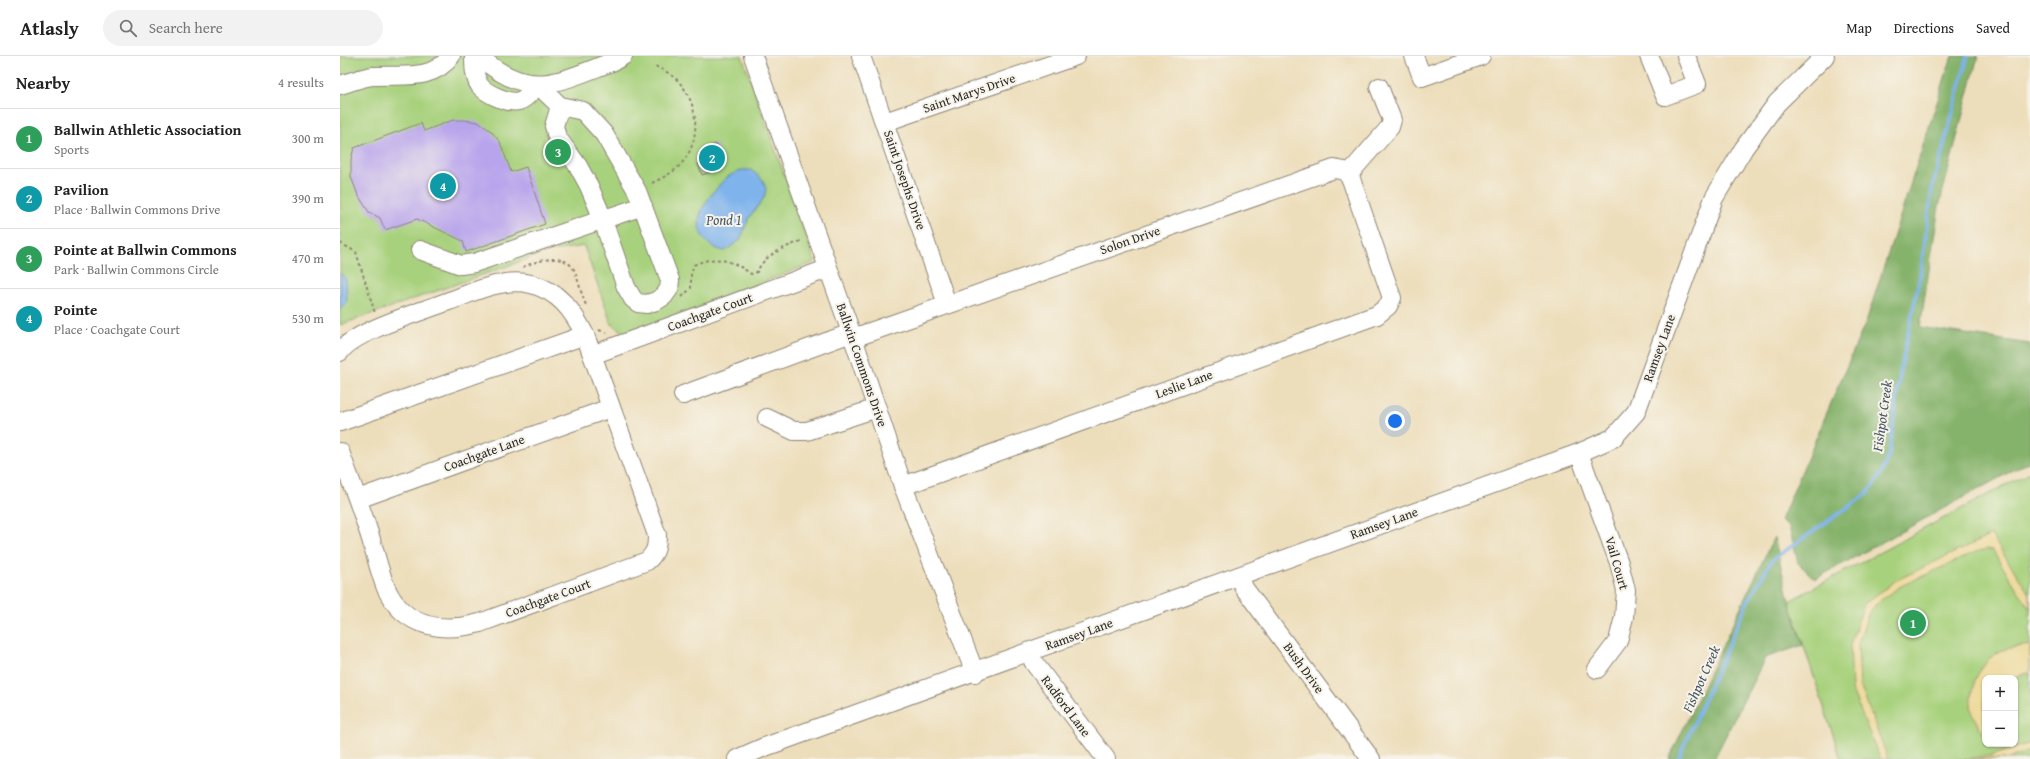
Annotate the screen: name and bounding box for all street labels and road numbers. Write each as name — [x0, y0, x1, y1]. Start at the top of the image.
street label: Saint Marys Drive — [920, 68, 1018, 118]
street label: Saint Josephs Drive — [879, 128, 931, 232]
street label: Solon Drive — [1097, 221, 1163, 259]
street label: Coachgate Court — [665, 288, 756, 336]
street label: Ballwin Commons Drive — [832, 300, 892, 430]
street label: Ramsey Lane — [1638, 312, 1680, 384]
street label: Leslie Lane — [1153, 365, 1215, 403]
street label: Coachgate Lane — [441, 430, 527, 476]
street label: Ramsey Lane — [1348, 502, 1420, 544]
street label: Vail Court — [1600, 534, 1634, 592]
street label: Coachgate Court — [503, 574, 594, 622]
street label: Ramsey Lane — [1043, 613, 1115, 655]
street label: Bush Drive — [1279, 639, 1329, 697]
street label: Radford Lane — [1037, 671, 1095, 741]

